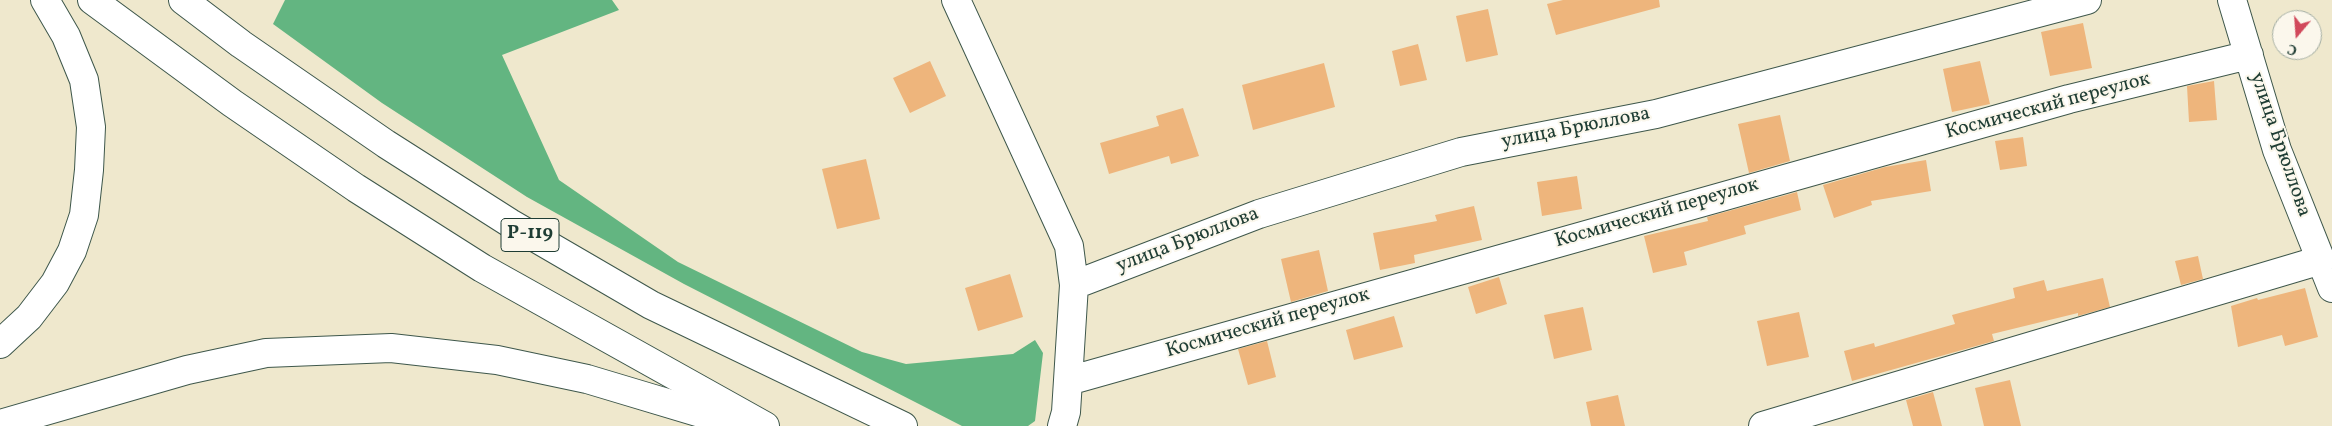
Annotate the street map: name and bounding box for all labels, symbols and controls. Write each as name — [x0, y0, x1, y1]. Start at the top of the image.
north arrow — [2272, 10, 2322, 60]
text: С — [2285, 38, 2300, 59]
street label: Космический переулок — [1943, 68, 2153, 146]
street label: улица Брюллова — [2243, 70, 2315, 220]
street label: улица Брюллова — [1500, 103, 1652, 155]
street label: Космический переулок — [1552, 173, 1762, 255]
street label: улица Брюллова — [1113, 203, 1263, 279]
road number: Р-119 — [501, 218, 559, 252]
street label: Космический переулок — [1163, 283, 1373, 365]

